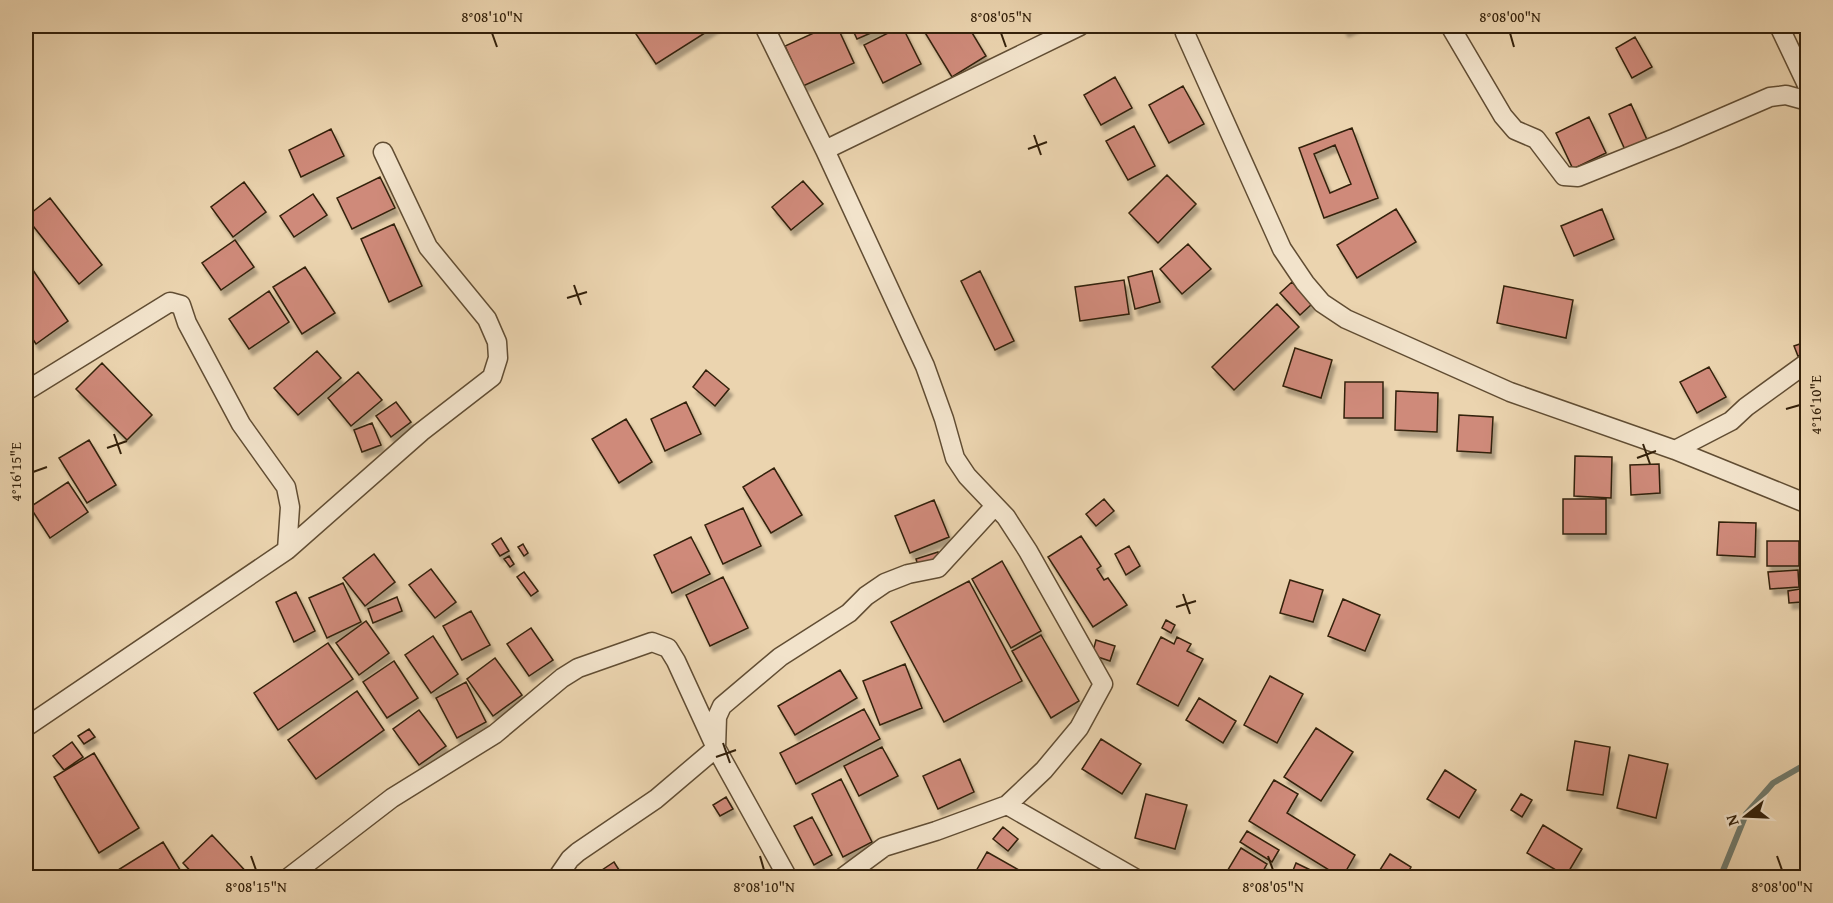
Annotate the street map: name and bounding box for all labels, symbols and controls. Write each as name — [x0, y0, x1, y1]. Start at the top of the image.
text: 8°08'10"N — [461, 6, 523, 27]
text: 8°08'05"N — [970, 6, 1032, 27]
text: 8°08'00"N — [1479, 6, 1541, 27]
text: 4°16'10"E — [1805, 375, 1826, 435]
text: 4°16'15"E — [5, 442, 26, 502]
north arrow — [1716, 786, 1776, 846]
text: N — [1719, 812, 1745, 829]
text: 8°08'15"N — [225, 876, 287, 897]
text: 8°08'10"N — [733, 876, 795, 897]
text: 8°08'05"N — [1242, 876, 1304, 897]
text: 8°08'00"N — [1751, 876, 1813, 897]

